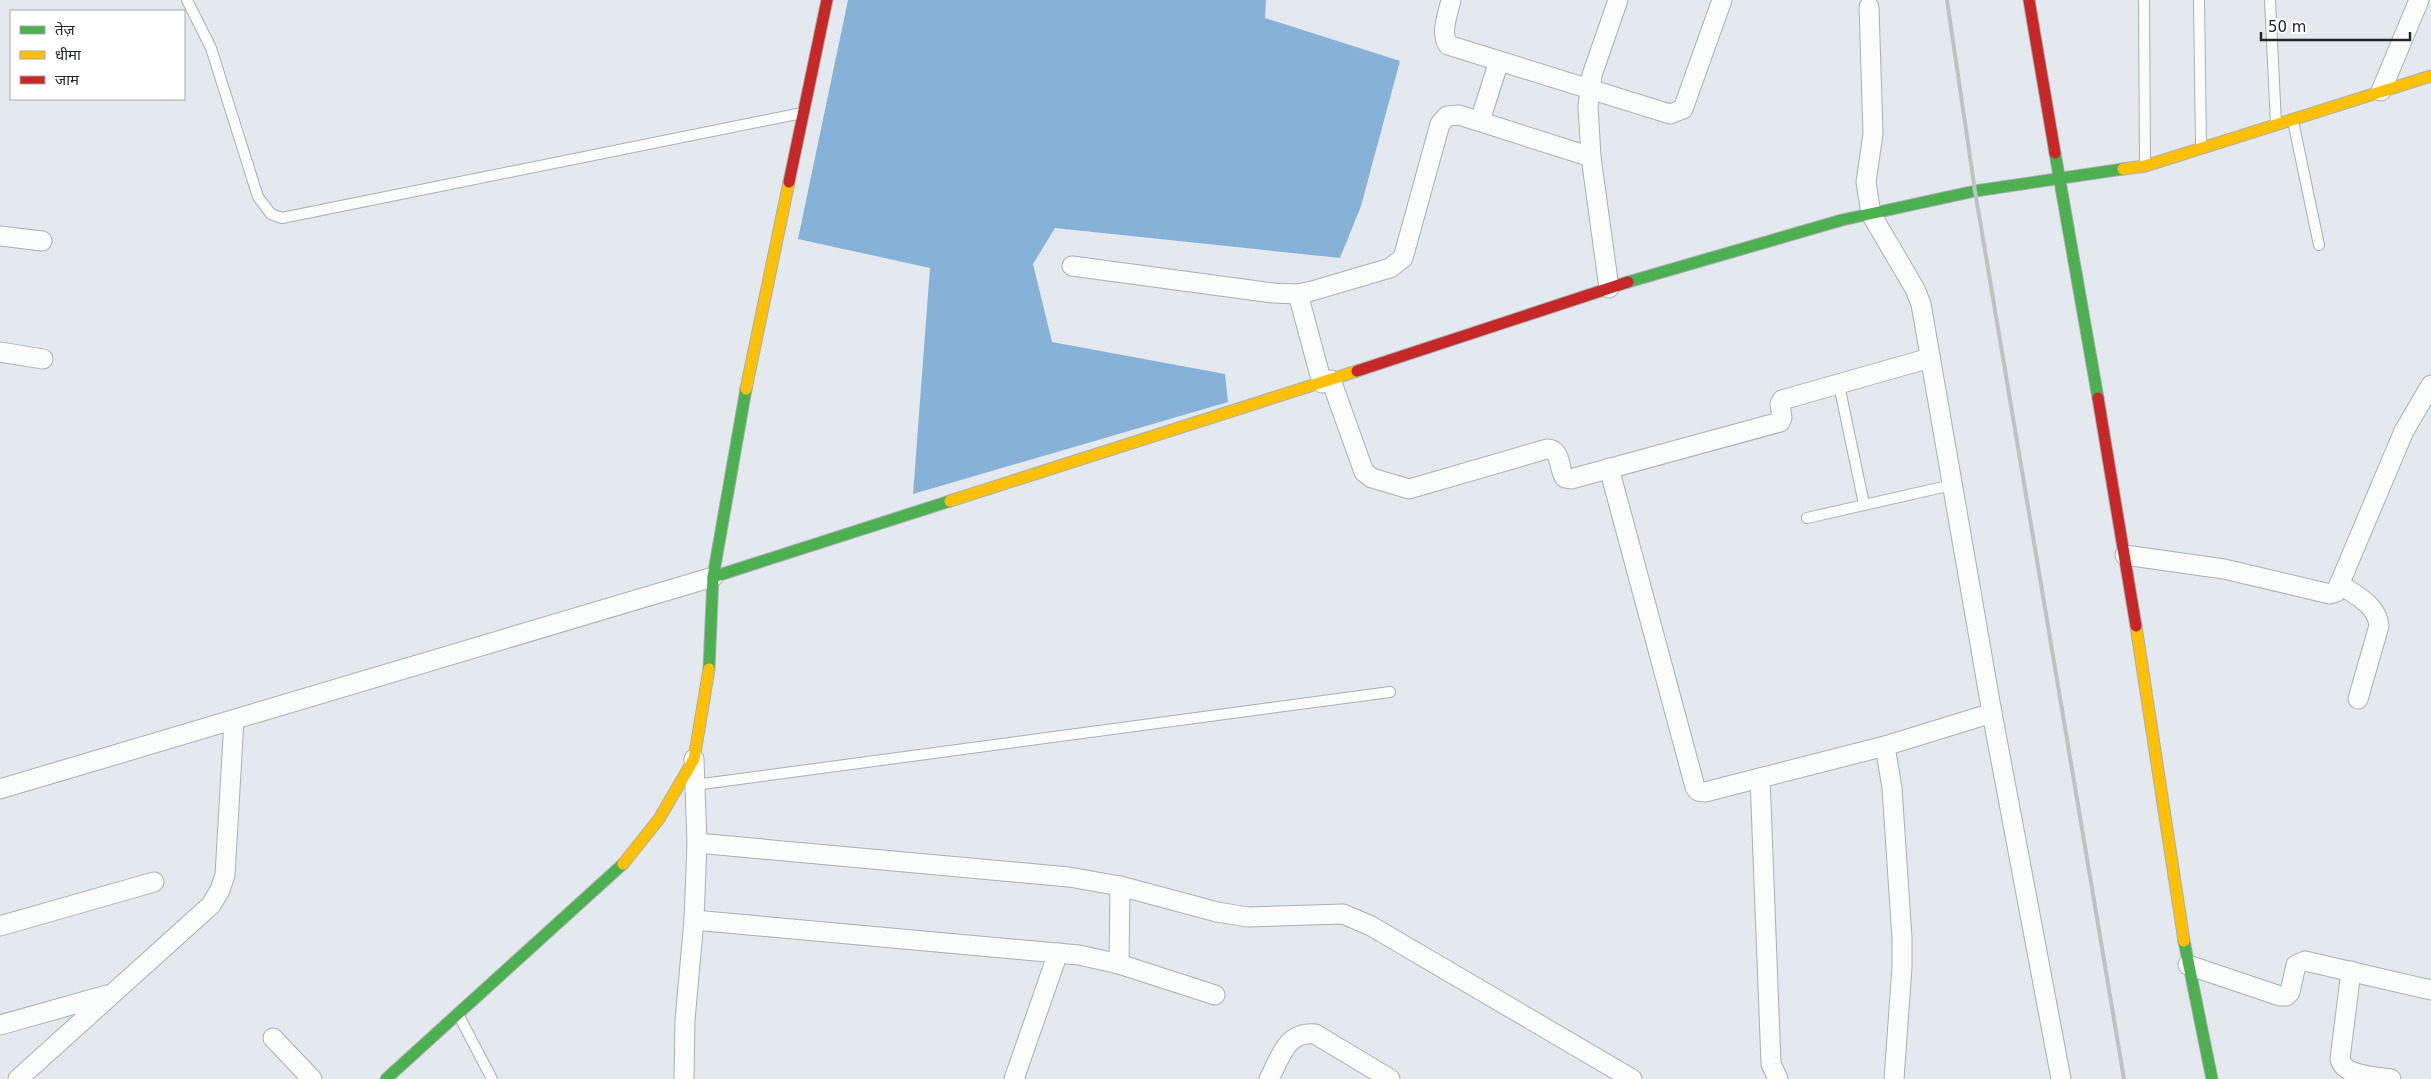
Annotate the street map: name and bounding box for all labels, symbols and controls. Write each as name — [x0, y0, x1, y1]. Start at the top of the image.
legend — [10, 10, 185, 100]
scale bar — [2261, 10, 2410, 42]
text: 50 m — [2268, 18, 2306, 36]
text: तेज़ — [55, 21, 76, 39]
text: धीमा — [55, 46, 82, 64]
text: जाम — [55, 71, 80, 89]

